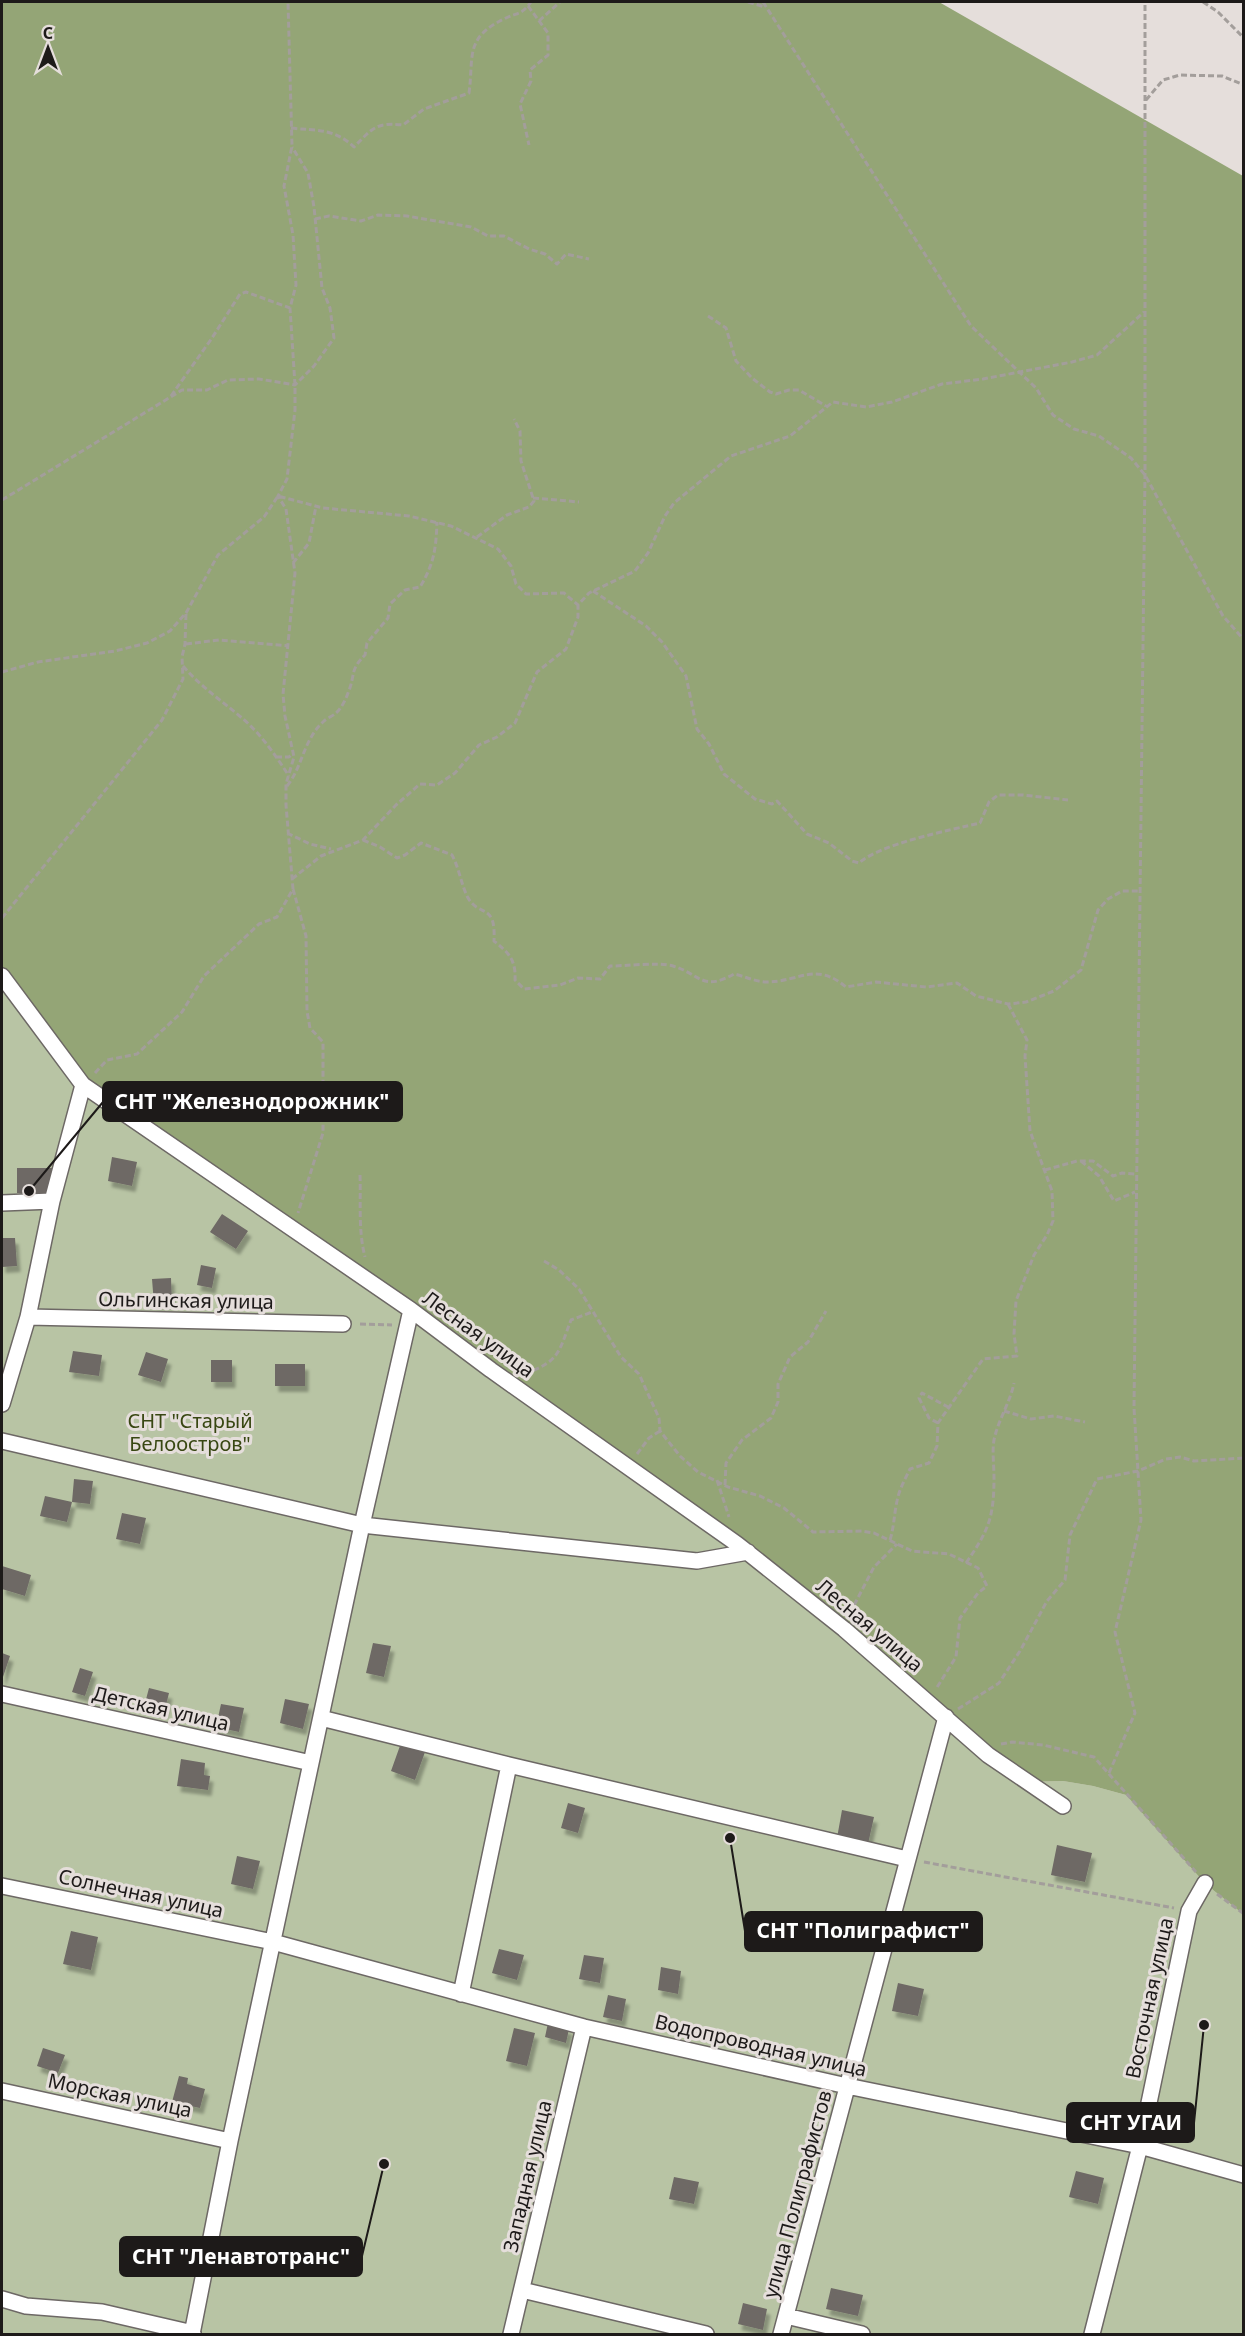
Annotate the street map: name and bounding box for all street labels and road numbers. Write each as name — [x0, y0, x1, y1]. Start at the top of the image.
street label: Лесная улица — [418, 1284, 540, 1384]
street label: Ольгинская улица — [98, 1285, 274, 1315]
street label: Лесная улица — [811, 1572, 929, 1678]
street label: Детская улица — [90, 1679, 232, 1737]
street label: Солнечная улица — [56, 1862, 226, 1924]
street label: Восточная улица — [1119, 1915, 1179, 2081]
street label: Водопроводная улица — [652, 2007, 870, 2083]
street label: Морская улица — [45, 2067, 195, 2123]
street label: улица Полиграфистов — [756, 2087, 838, 2301]
street label: Западная улица — [496, 2098, 558, 2254]

